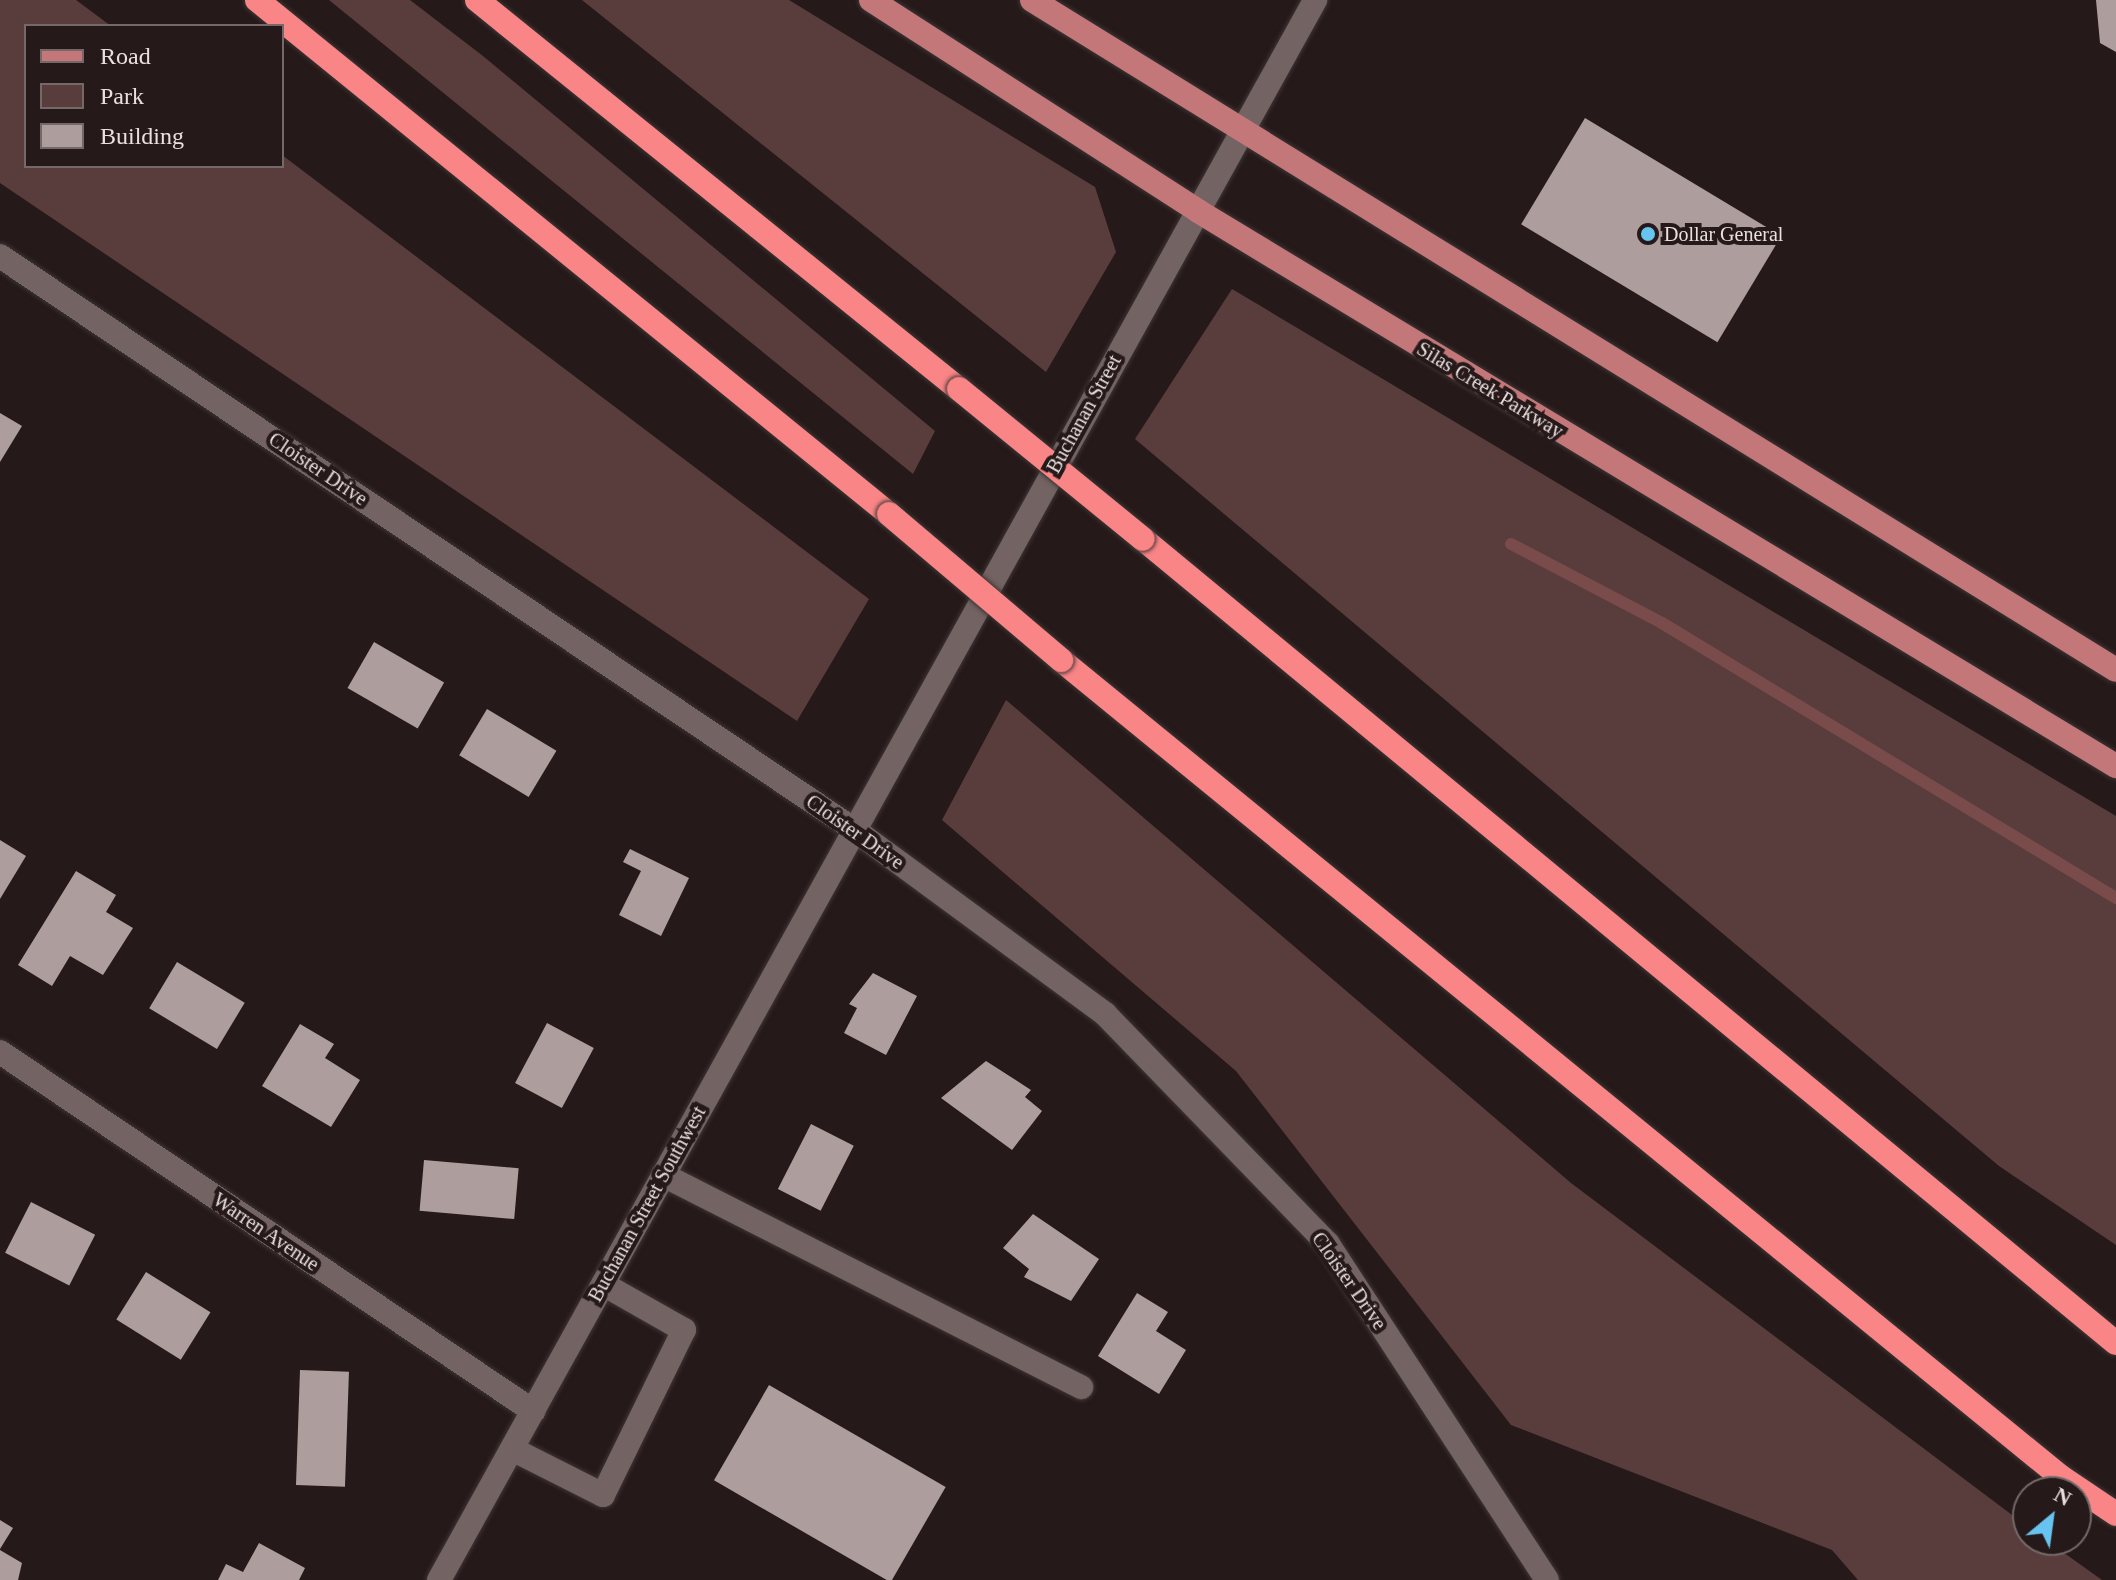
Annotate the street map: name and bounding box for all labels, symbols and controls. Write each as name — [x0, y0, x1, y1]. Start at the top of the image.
legend — [24, 24, 284, 168]
text: Road — [100, 43, 151, 69]
text: Park — [100, 83, 144, 109]
text: Building — [100, 123, 184, 149]
place label: Dollar General — [1664, 222, 1783, 246]
marker: Dollar General — [1639, 225, 1657, 243]
street label: Silas Creek Parkway — [1412, 337, 1568, 443]
street label: Buchanan Street — [1042, 351, 1126, 477]
street label: Cloister Drive — [264, 427, 372, 511]
street label: Cloister Drive — [801, 790, 909, 874]
street label: Buchanan Street Southwest — [583, 1102, 711, 1306]
street label: Warren Avenue — [208, 1187, 324, 1277]
street label: Cloister Drive — [1307, 1227, 1391, 1335]
north arrow — [2012, 1476, 2092, 1556]
text: N — [2050, 1482, 2076, 1511]

